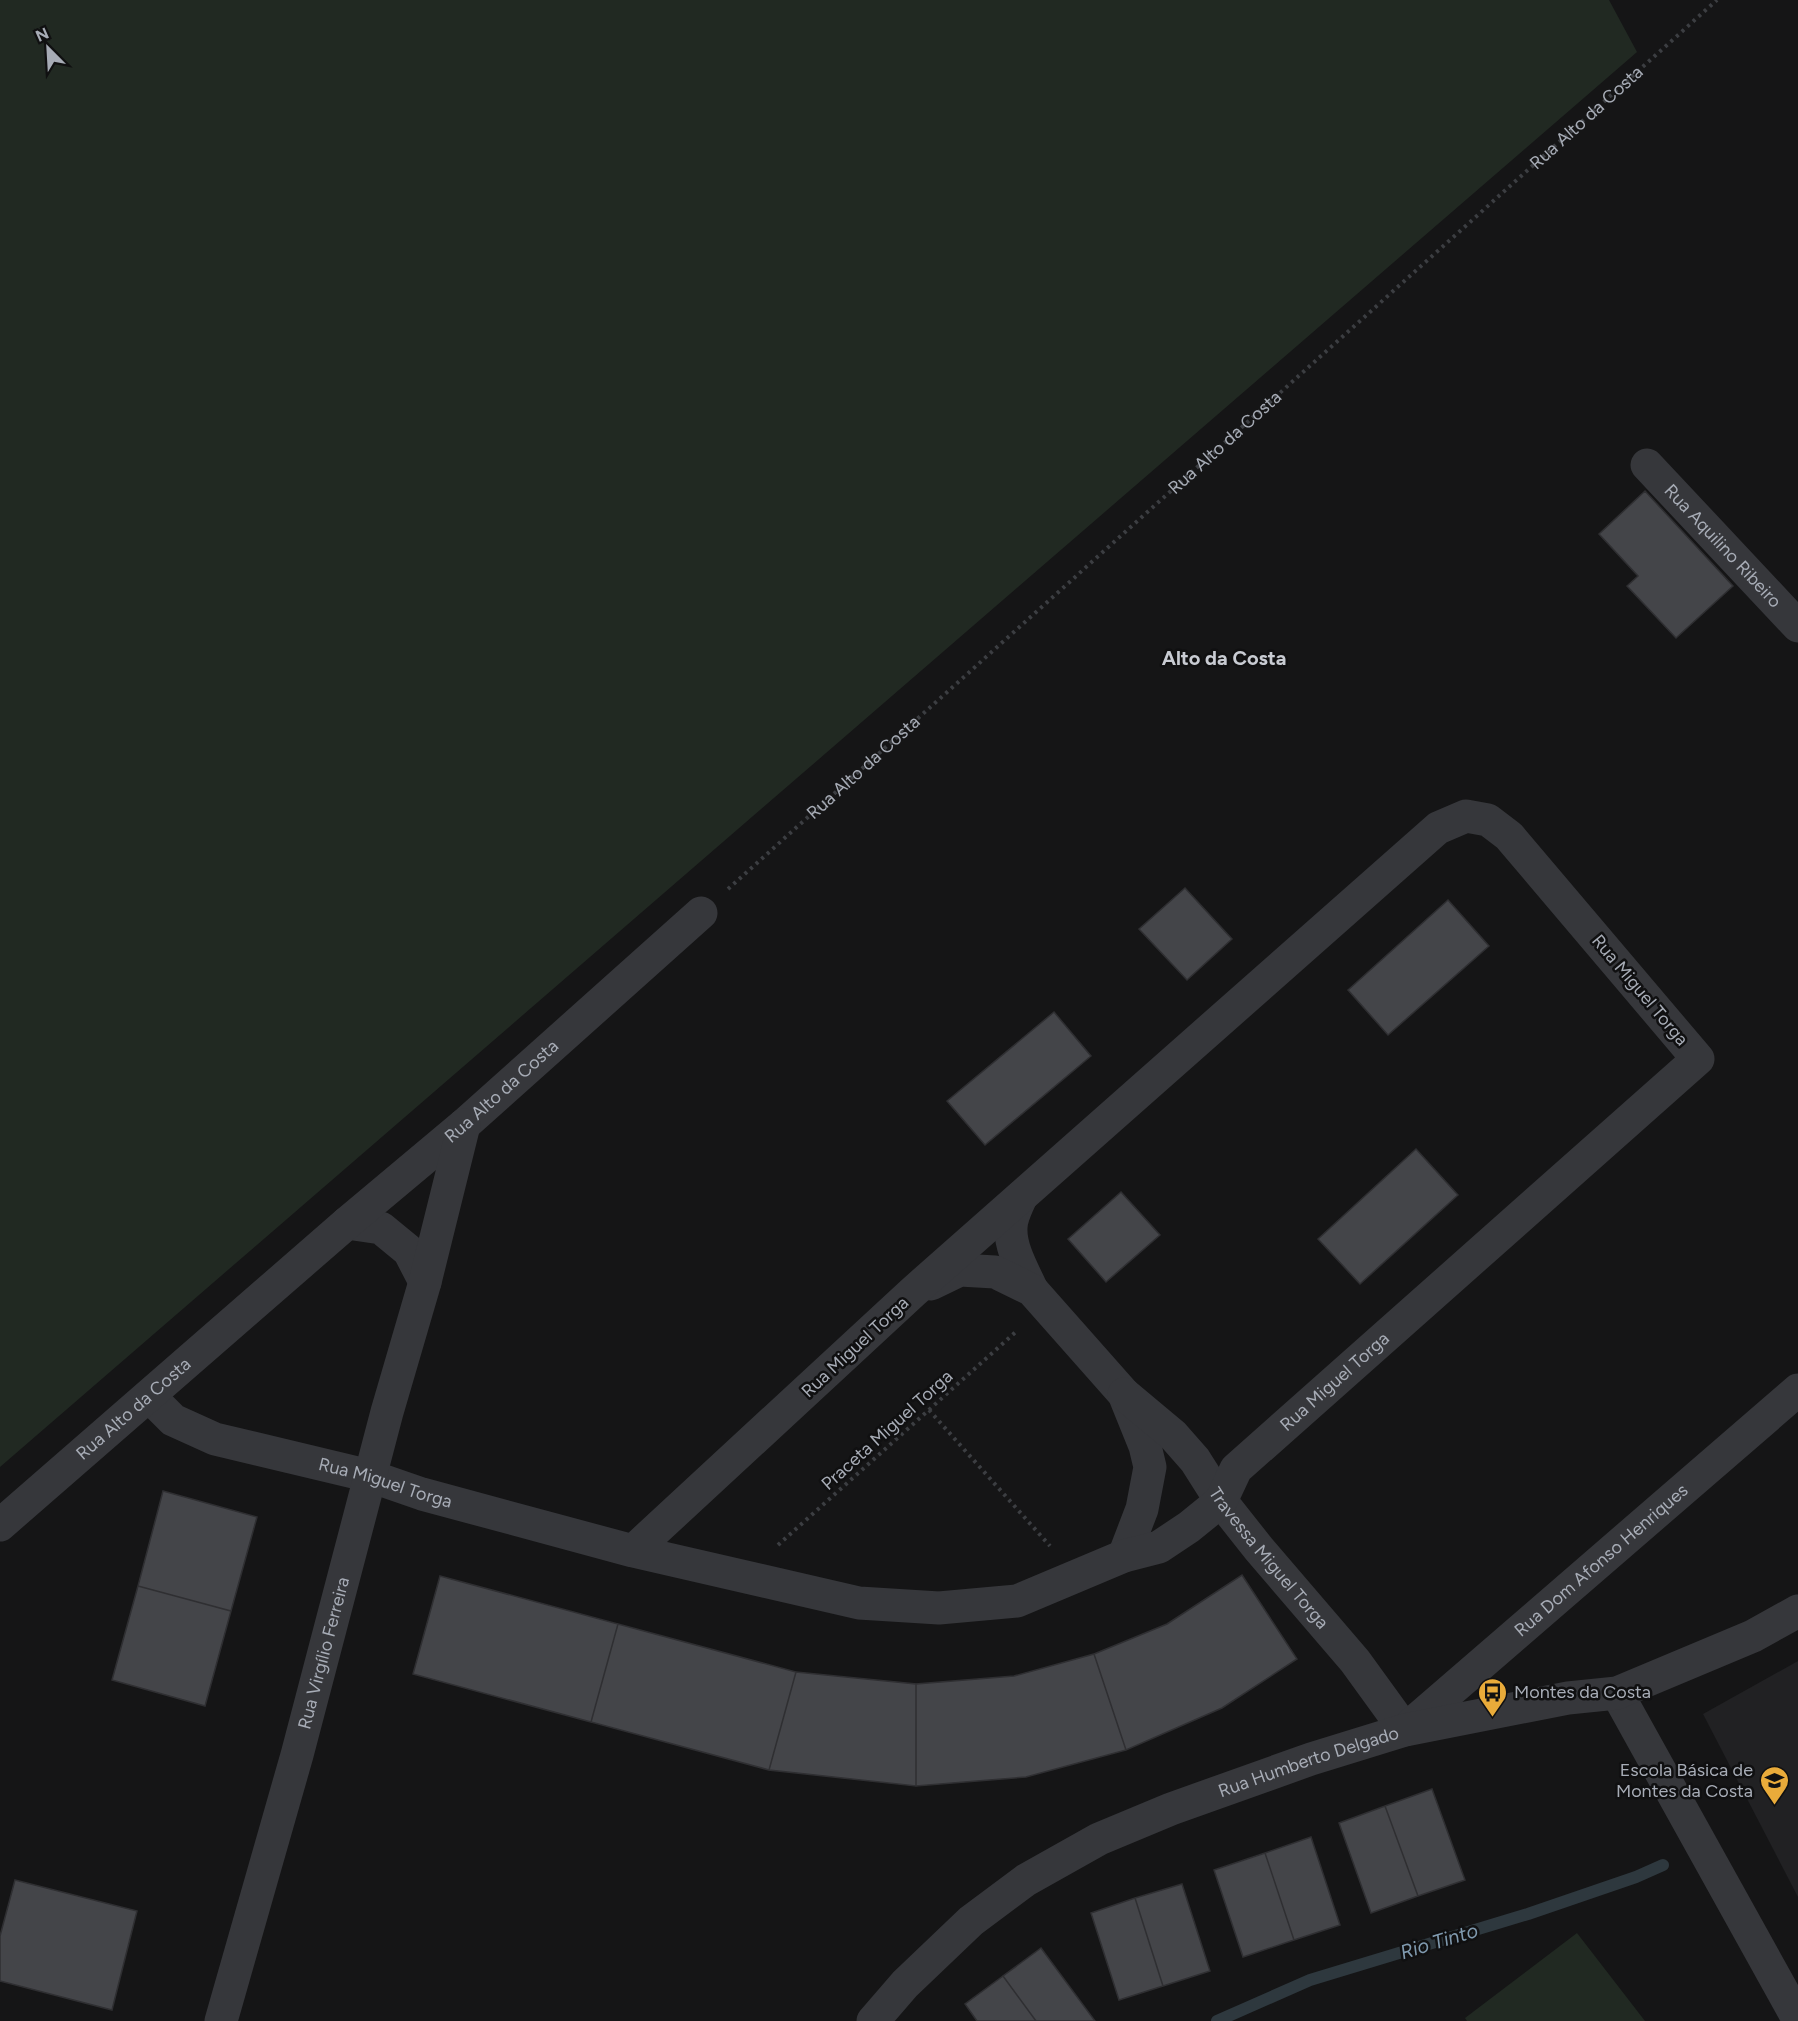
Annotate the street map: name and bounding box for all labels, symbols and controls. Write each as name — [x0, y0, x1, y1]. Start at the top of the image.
north arrow — [18, 18, 78, 78]
text: N — [33, 24, 52, 46]
street label: Rua Alto da Costa — [1525, 61, 1647, 174]
street label: Rua Alto da Costa — [1164, 386, 1286, 499]
street label: Rua Aquilino Ribeiro — [1660, 480, 1786, 612]
district label: Alto da Costa — [1162, 646, 1286, 670]
street label: Rua Alto da Costa — [802, 711, 925, 824]
street label: Rua Miguel Torga — [1587, 930, 1693, 1050]
street label: Rua Alto da Costa — [440, 1035, 563, 1148]
street label: Rua Miguel Torga — [797, 1292, 913, 1402]
street label: Rua Miguel Torga — [1276, 1327, 1394, 1436]
street label: Rua Alto da Costa — [72, 1353, 195, 1465]
street label: Praceta Miguel Torga — [817, 1365, 957, 1495]
street label: Rua Miguel Torga — [316, 1453, 455, 1513]
street label: Rua Dom Afonso Henriques — [1510, 1479, 1693, 1641]
street label: Travessa Miguel Torga — [1204, 1483, 1333, 1633]
street label: Rua Virgílio Ferreira — [293, 1575, 354, 1732]
bus stop icon: Montes da Costa — [1477, 1676, 1509, 1718]
place label: Montes da Costa — [1514, 1681, 1651, 1703]
street label: Rua Humberto Delgado — [1215, 1722, 1402, 1802]
place label: Escola Básica de Montes da Costa — [1616, 1759, 1753, 1802]
school or university icon: Escola Básica de Montes da Costa — [1758, 1764, 1790, 1806]
water label: Rio Tinto — [1397, 1918, 1481, 1964]

